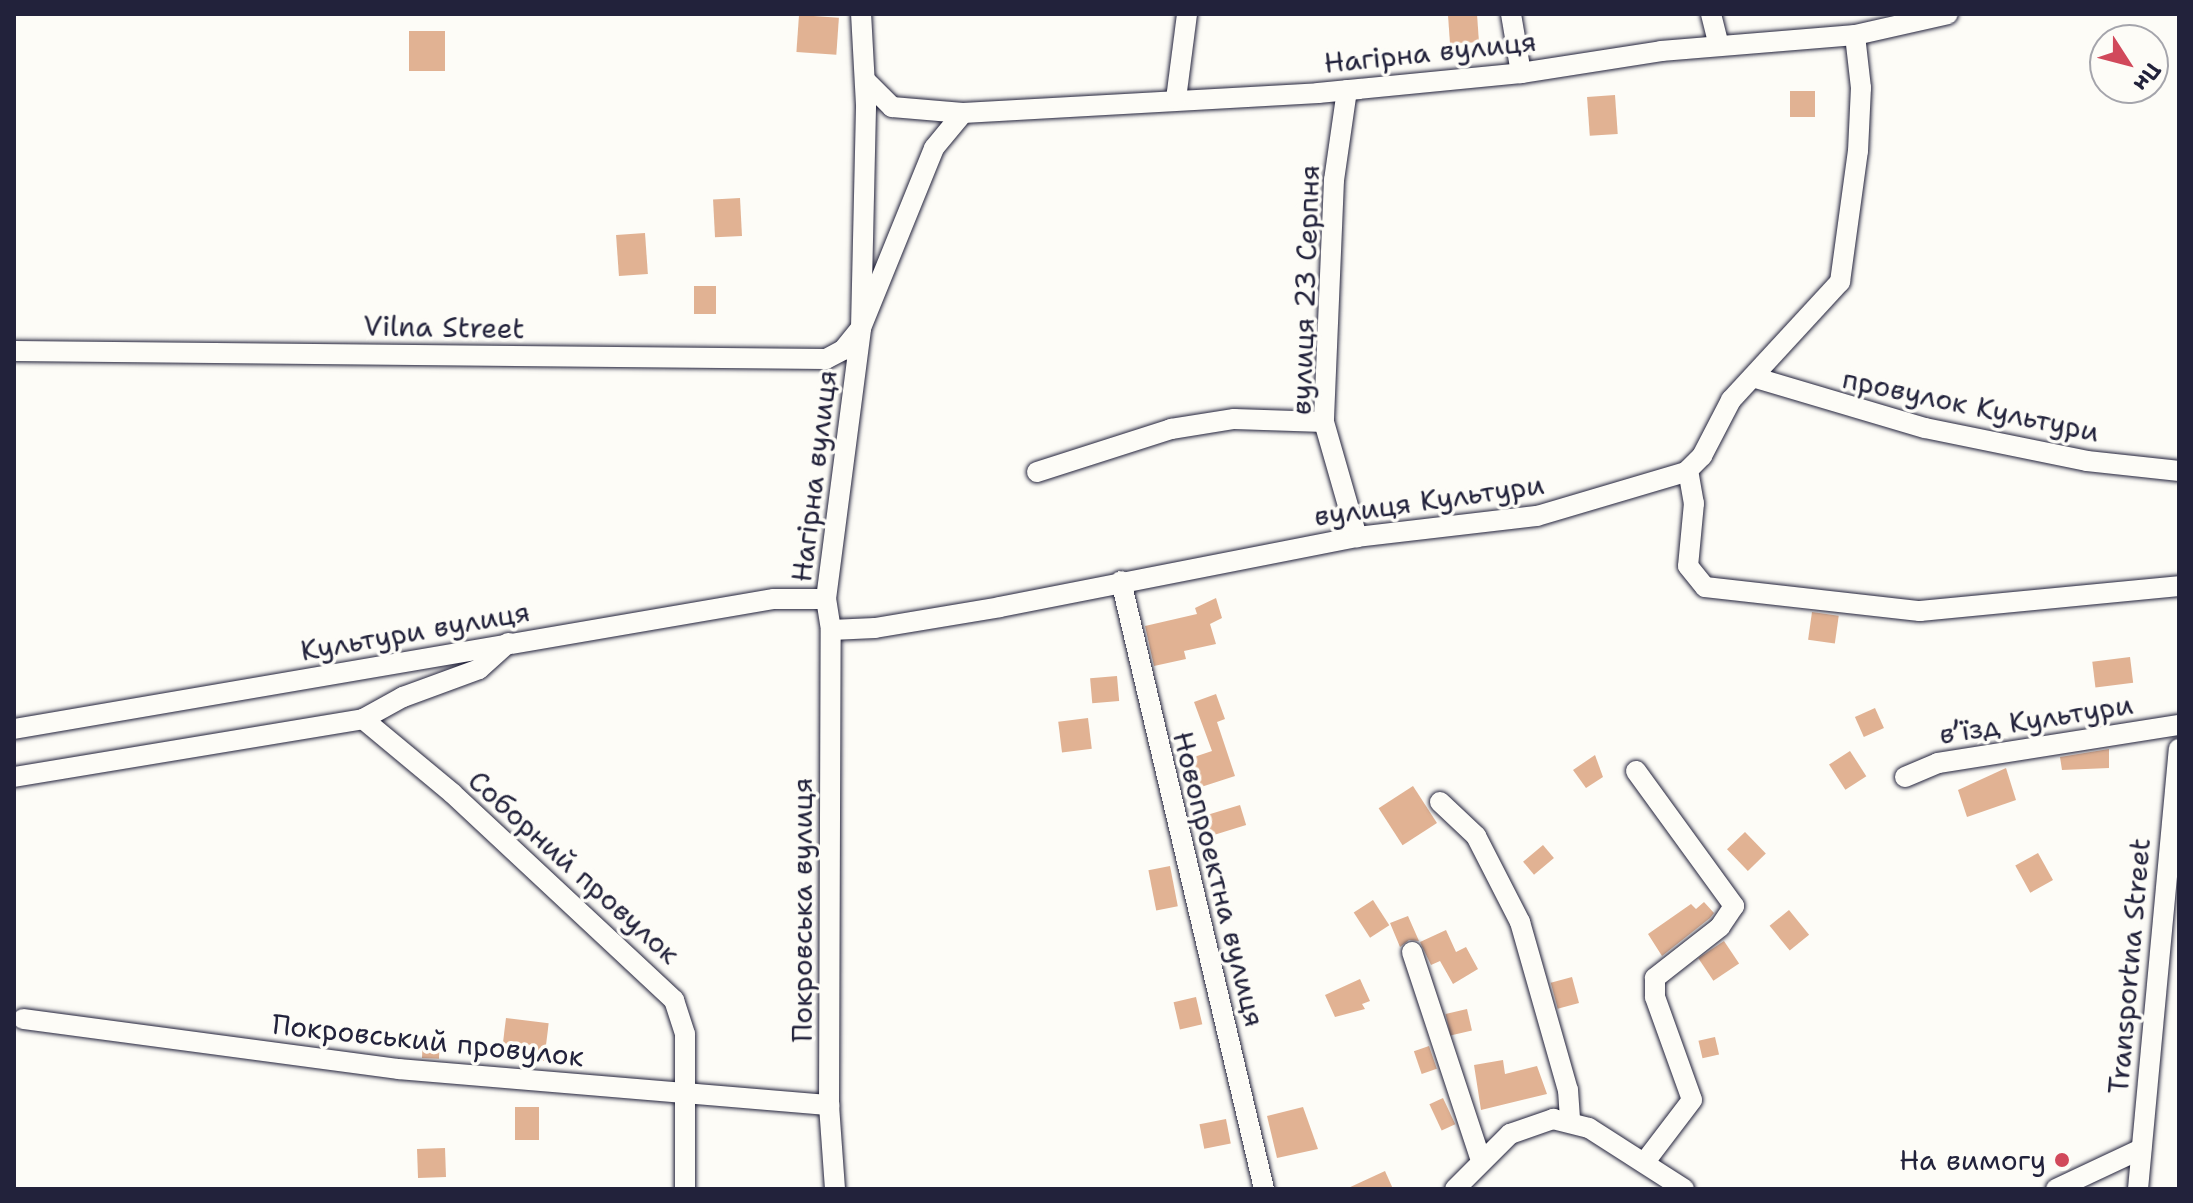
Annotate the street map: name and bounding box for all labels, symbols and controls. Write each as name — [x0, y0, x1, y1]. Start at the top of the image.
street label: Нагірна вулиця — [1322, 24, 1538, 80]
north arrow — [2089, 24, 2169, 104]
text: Пн — [2127, 57, 2167, 98]
street label: вулиця 23 Серпня — [1284, 164, 1326, 416]
street label: Vilna Street — [363, 309, 525, 345]
street label: провулок Культури — [1839, 361, 2103, 449]
street label: Нагірна вулиця — [784, 368, 844, 584]
street label: вулиця Культури — [1312, 467, 1546, 533]
street label: Культури вулиця — [298, 594, 532, 668]
street label: в’їзд Культури — [1937, 687, 2135, 751]
street label: Новопроектна вулиця — [1166, 728, 1272, 1030]
street label: Соборний провулок — [461, 763, 687, 971]
street label: Покровська вулиця — [785, 778, 819, 1042]
street label: Transportna Street — [2101, 837, 2157, 1095]
street label: Покровський провулок — [270, 1007, 586, 1073]
place label: На вимогу — [1899, 1143, 2046, 1177]
marker: На вимогу — [2053, 1151, 2071, 1169]

